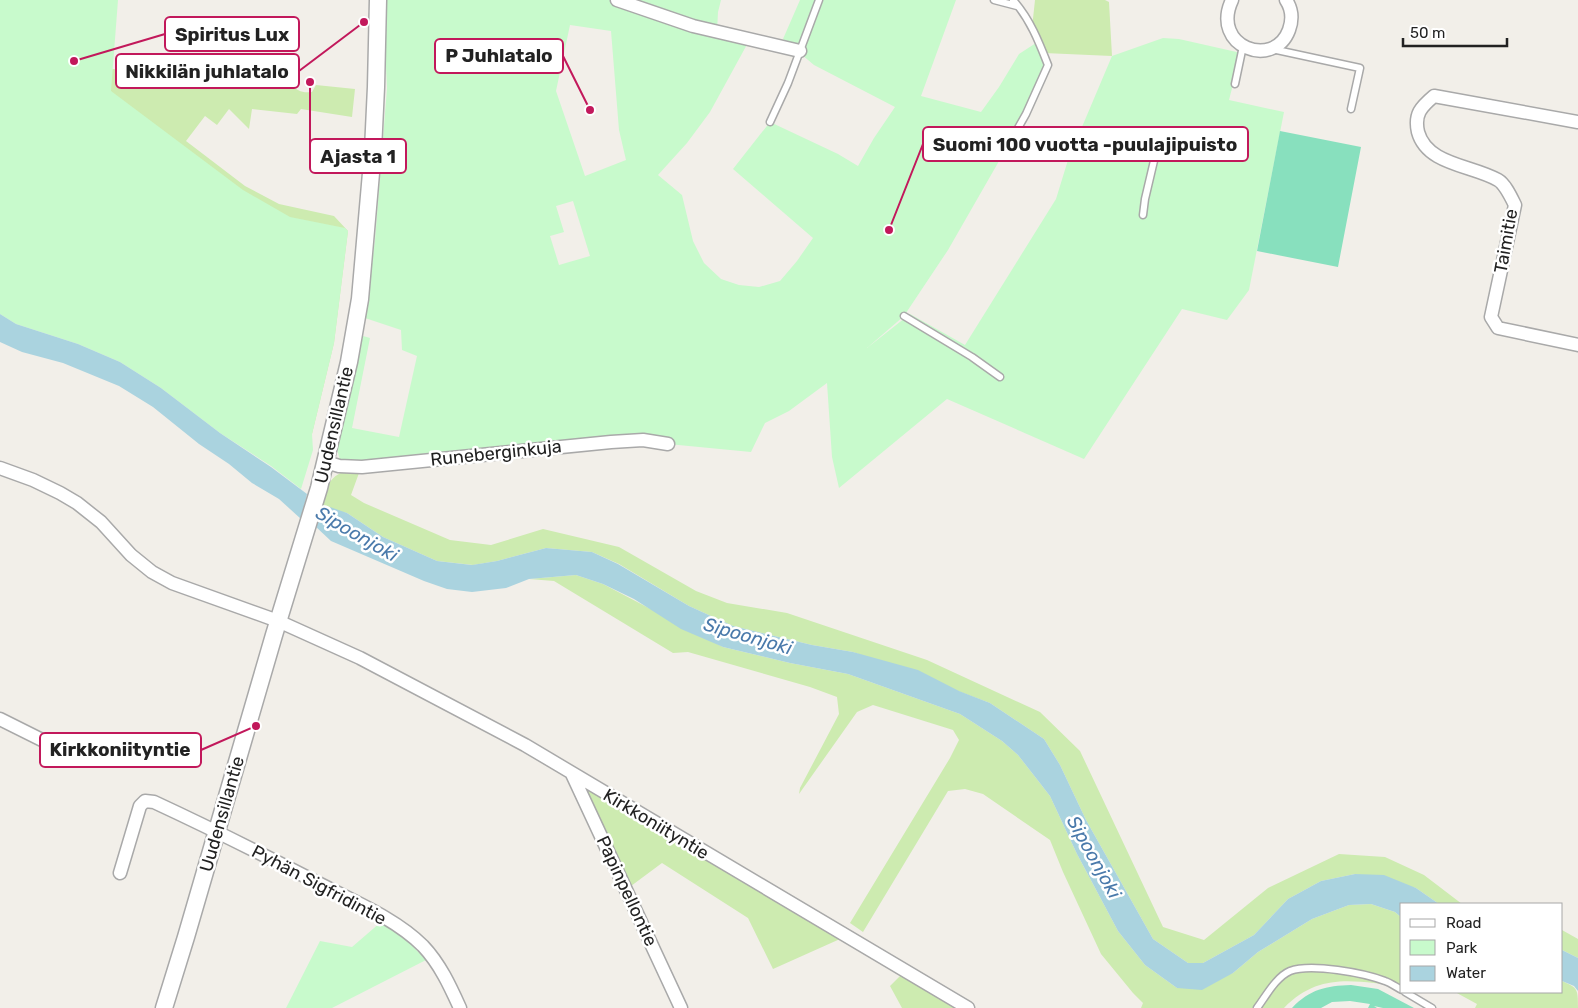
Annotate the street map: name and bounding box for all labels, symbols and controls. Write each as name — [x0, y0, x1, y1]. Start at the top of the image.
scale bar — [1403, 15, 1507, 47]
callout: Spiritus Lux — [165, 17, 299, 51]
text: Spiritus Lux — [175, 23, 289, 46]
text: 50 m — [1410, 24, 1445, 42]
callout: P Juhlatalo — [435, 39, 563, 73]
text: P Juhlatalo — [445, 44, 553, 67]
callout: Nikkilän juhlatalo — [116, 54, 299, 88]
text: Nikkilän juhlatalo — [125, 60, 289, 83]
callout: Suomi 100 vuotta -puulajipuisto — [923, 127, 1248, 161]
text: Suomi 100 vuotta -puulajipuisto — [933, 133, 1237, 156]
callout: Ajasta 1 — [310, 139, 406, 173]
text: Ajasta 1 — [320, 145, 396, 168]
street label: Taimitie — [1490, 207, 1522, 275]
street label: Uudensillantie — [310, 364, 358, 486]
street label: Runeberginkuja — [429, 435, 563, 471]
water label: Sipoonjoki — [312, 501, 403, 567]
water label: Sipoonjoki — [701, 612, 795, 660]
callout: Kirkkoniityntie — [40, 733, 201, 767]
text: Kirkkoniityntie — [49, 738, 191, 761]
street label: Uudensillantie — [195, 754, 249, 874]
street label: Kirkkoniityntie — [599, 784, 713, 864]
water label: Sipoonjoki — [1062, 812, 1126, 903]
street label: Papinpellontie — [592, 832, 662, 950]
street label: Pyhän Sigfridintie — [248, 840, 390, 930]
legend — [1400, 903, 1563, 993]
text: Road — [1446, 914, 1482, 932]
text: Park — [1446, 939, 1477, 957]
text: Water — [1446, 964, 1486, 982]

